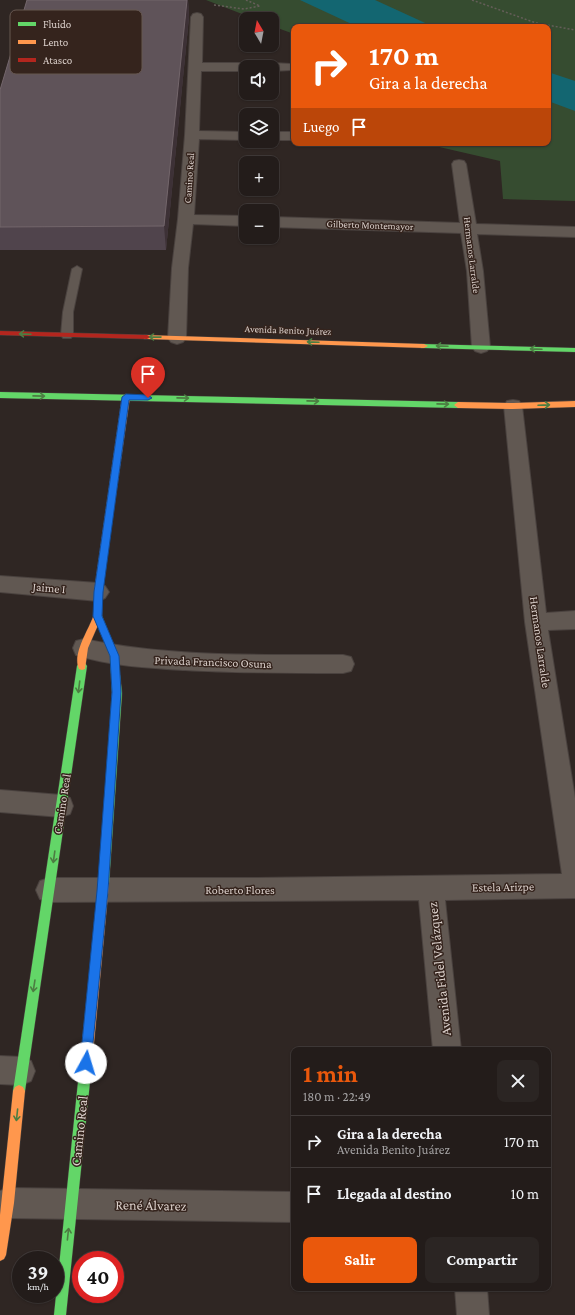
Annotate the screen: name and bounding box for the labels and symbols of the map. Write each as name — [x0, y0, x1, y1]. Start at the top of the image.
legend — [10, 10, 142, 74]
north arrow — [239, 12, 279, 52]
text: Fluido — [43, 18, 72, 30]
text: Lento — [43, 36, 69, 48]
text: Atasco — [43, 54, 73, 66]
street label: Camino Real — [182, 152, 196, 204]
street label: Hermanos Larralde — [462, 216, 482, 294]
street label: Gilberto Montemayor — [326, 218, 414, 232]
street label: Avenida Benito Juárez — [244, 323, 332, 337]
one-way arrow — [19, 330, 32, 338]
one-way arrow — [149, 333, 162, 341]
one-way arrow — [307, 338, 320, 346]
one-way arrow — [436, 342, 449, 350]
one-way arrow — [530, 345, 543, 352]
pin — [131, 357, 165, 398]
one-way arrow — [32, 392, 45, 400]
one-way arrow — [176, 395, 189, 402]
one-way arrow — [306, 397, 319, 405]
one-way arrow — [436, 400, 449, 408]
one-way arrow — [537, 401, 550, 408]
street label: Jaime I — [31, 579, 66, 596]
street label: Hermanos Larralde — [527, 595, 553, 689]
street label: Privada Francisco Osuna — [154, 653, 272, 671]
one-way arrow — [75, 680, 83, 693]
street label: Camino Real — [50, 773, 74, 835]
one-way arrow — [50, 850, 58, 863]
street label: Estela Arizpe — [472, 879, 534, 895]
street label: Roberto Flores — [205, 883, 275, 897]
street label: Avenida Fidel Velázquez — [424, 901, 454, 1037]
one-way arrow — [30, 979, 38, 992]
position arrow — [65, 1042, 107, 1084]
street label: Camino Real — [67, 1095, 91, 1167]
one-way arrow — [13, 1108, 21, 1121]
street label: René Álvarez — [115, 1196, 187, 1214]
one-way arrow — [65, 1228, 72, 1241]
speed limit sign: 40 — [72, 1251, 124, 1303]

